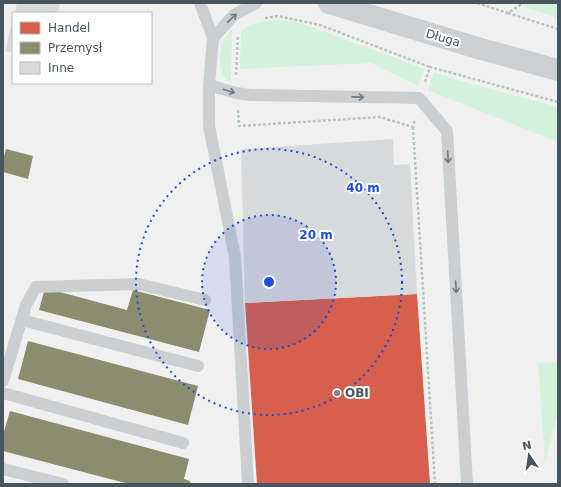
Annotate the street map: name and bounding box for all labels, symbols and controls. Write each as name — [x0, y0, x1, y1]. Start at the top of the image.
legend — [12, 12, 152, 84]
one-way arrow — [227, 13, 237, 22]
text: Handel — [48, 21, 90, 35]
street label: Długa — [424, 26, 462, 50]
text: Przemysł — [48, 41, 103, 55]
text: Inne — [48, 61, 74, 75]
one-way arrow — [222, 88, 235, 95]
one-way arrow — [351, 93, 364, 100]
one-way arrow — [445, 150, 452, 163]
text: 40 m — [346, 181, 380, 195]
text: 20 m — [299, 228, 333, 242]
centre of rings — [262, 275, 276, 289]
one-way arrow — [452, 280, 459, 293]
place label: OBI — [345, 386, 369, 400]
marker: OBI — [332, 388, 342, 398]
north arrow — [509, 435, 549, 475]
text: N — [521, 438, 533, 453]

